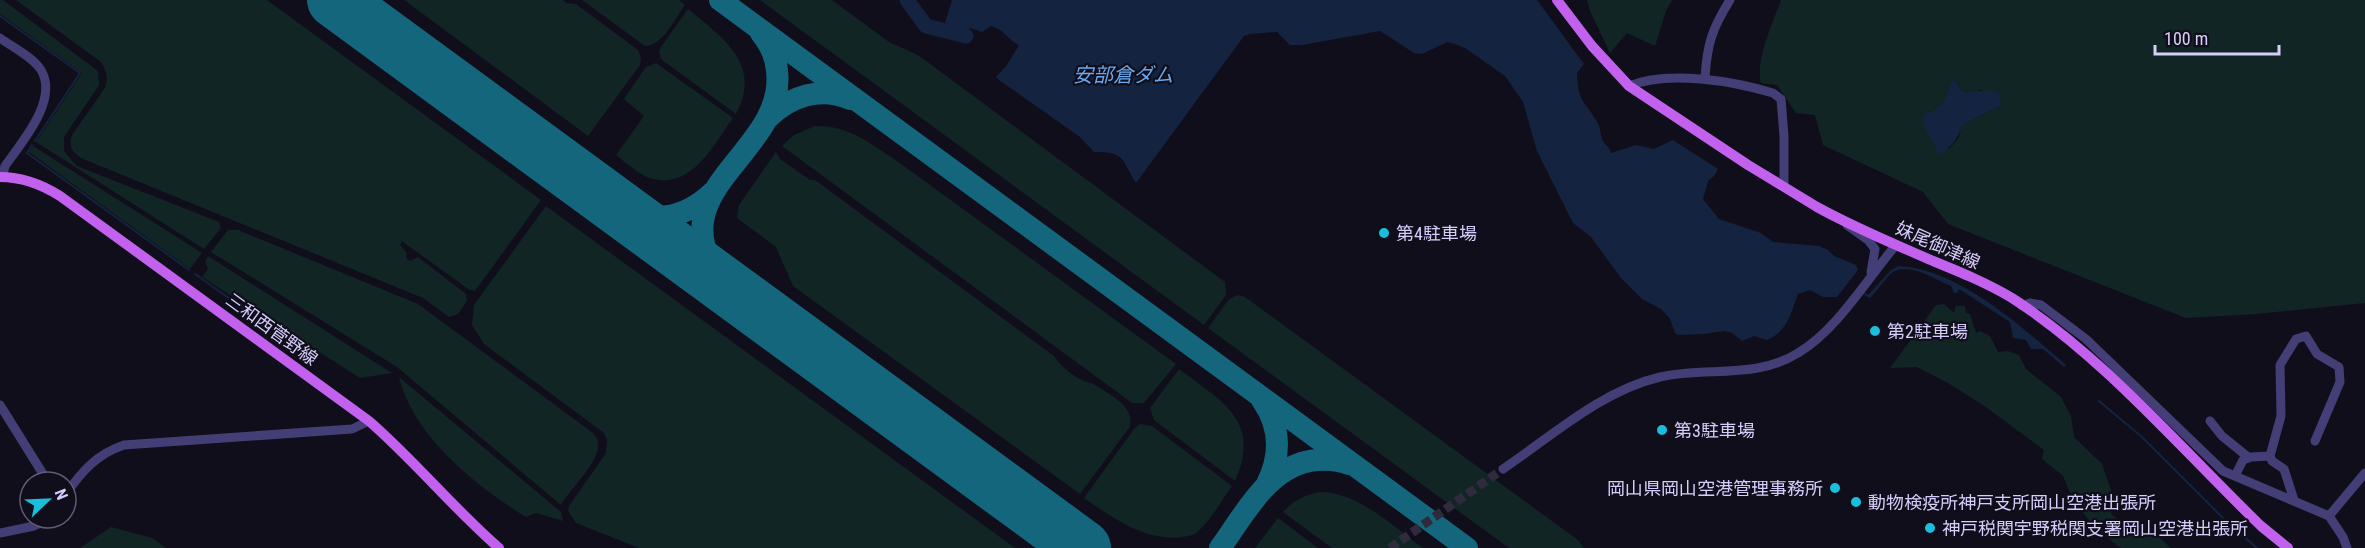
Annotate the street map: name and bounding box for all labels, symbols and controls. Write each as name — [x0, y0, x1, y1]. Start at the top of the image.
scale bar — [2155, 18, 2280, 56]
text: 100 m — [2164, 28, 2208, 49]
water label: 安部倉ダム — [1073, 63, 1173, 87]
street label: 妹尾御津線 — [1893, 217, 1983, 273]
place label: 第4駐車場 — [1396, 223, 1477, 244]
marker: 第4駐車場 — [1377, 226, 1391, 240]
street label: 三和西菅野線 — [222, 289, 322, 369]
place label: 第2駐車場 — [1887, 321, 1968, 342]
marker: 第2駐車場 — [1868, 324, 1882, 338]
place label: 第3駐車場 — [1674, 420, 1755, 441]
marker: 第3駐車場 — [1655, 423, 1669, 437]
north arrow — [18, 470, 78, 530]
place label: 岡山県岡山空港管理事務所 — [1607, 478, 1823, 499]
marker: 岡山県岡山空港管理事務所 — [1828, 481, 1842, 495]
text: N — [51, 486, 72, 503]
place label: 動物検疫所神戸支所岡山空港出張所 — [1868, 492, 2156, 513]
marker: 動物検疫所神戸支所岡山空港出張所 — [1849, 495, 1863, 509]
place label: 神戸税関宇野税関支署岡山空港出張所 — [1942, 518, 2248, 539]
marker: 神戸税関宇野税関支署岡山空港出張所 — [1923, 521, 1937, 535]

